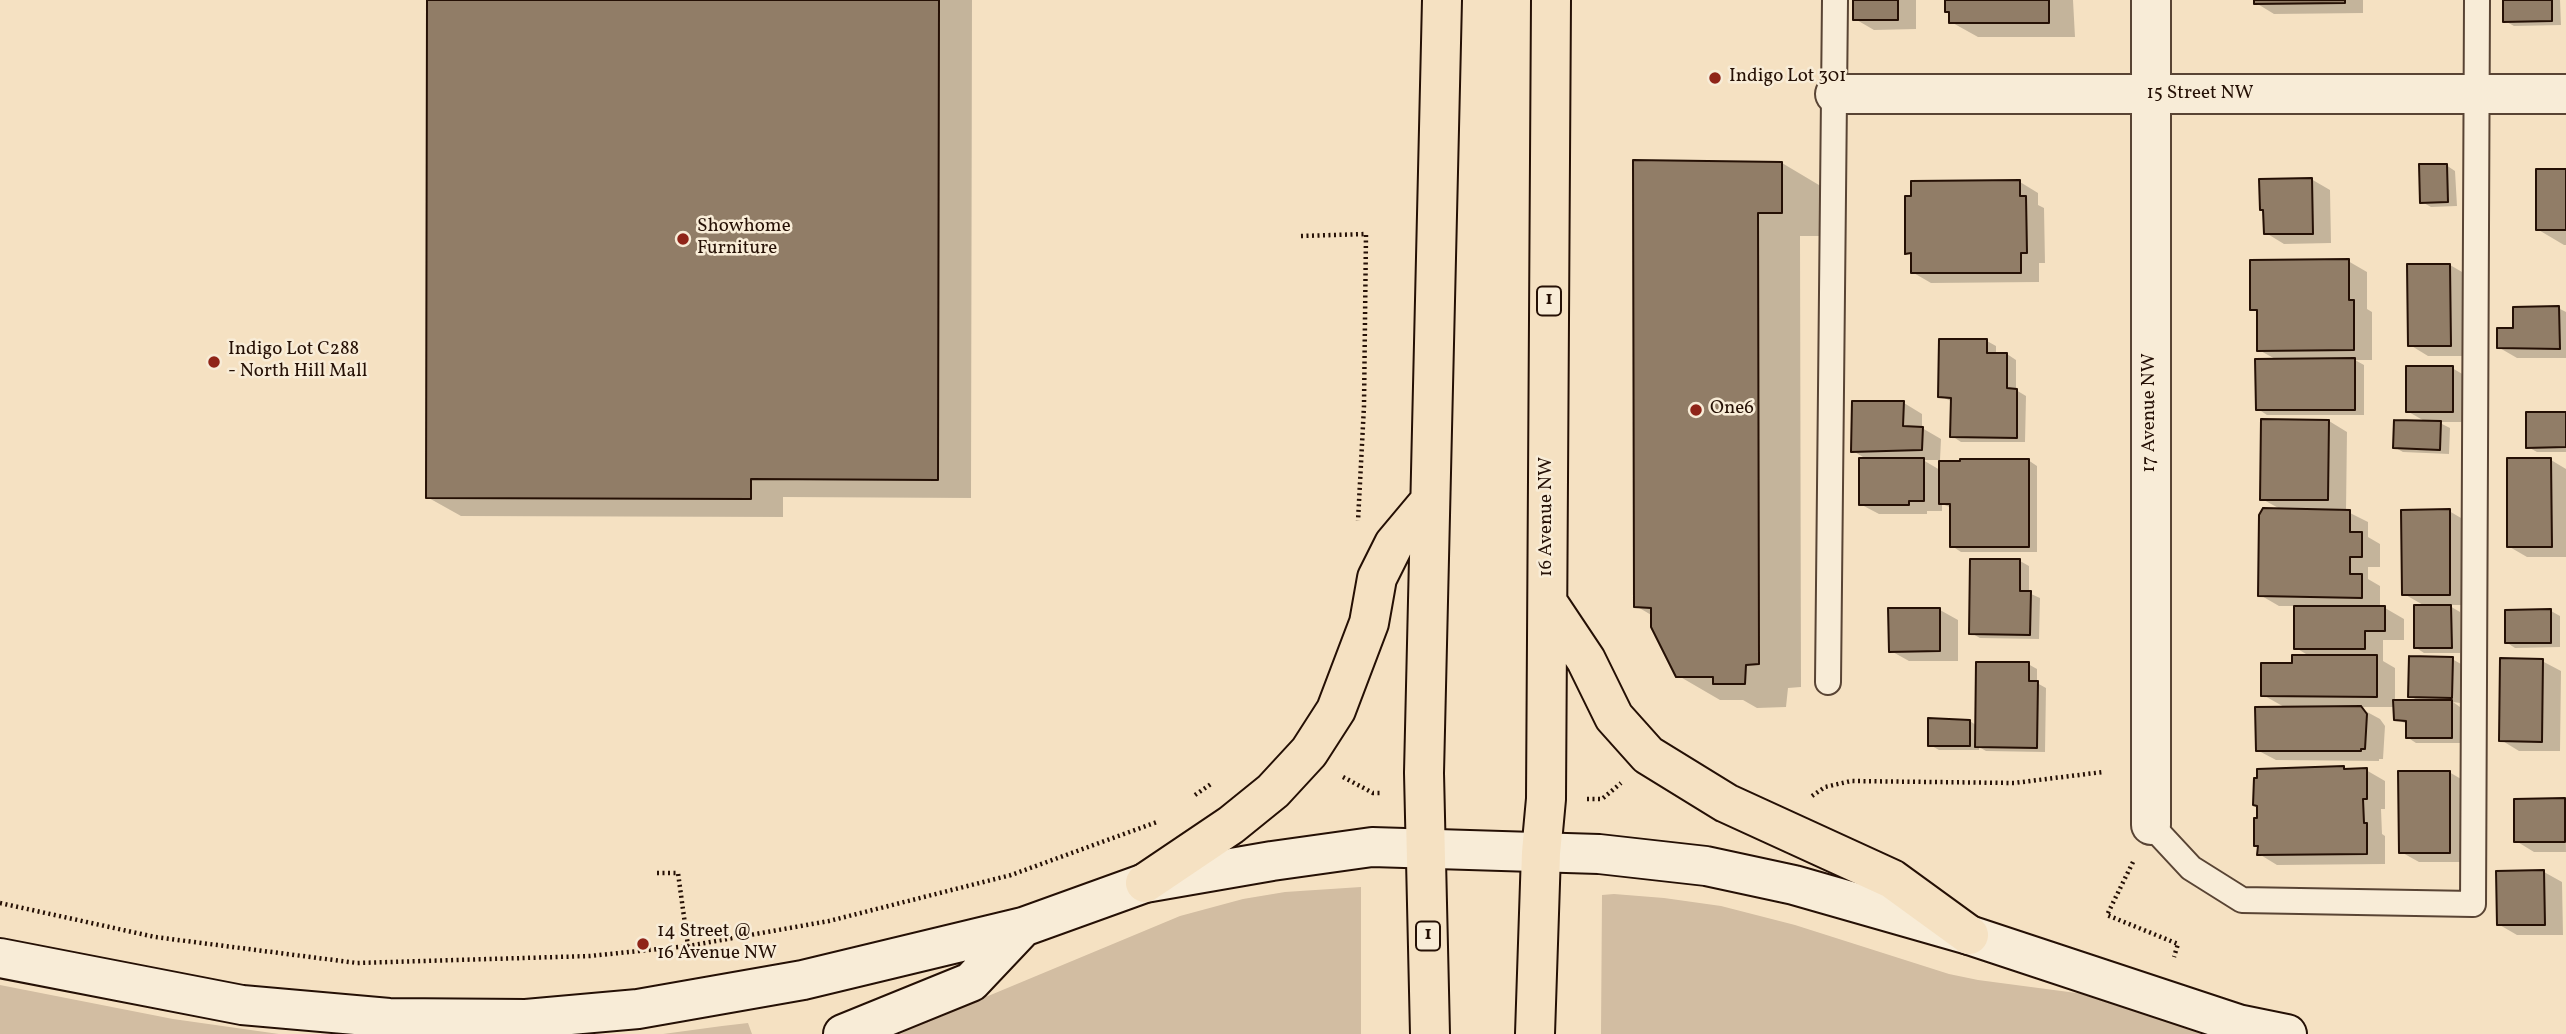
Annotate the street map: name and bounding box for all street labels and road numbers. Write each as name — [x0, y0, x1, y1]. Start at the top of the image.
street label: 15 Street NW — [2146, 84, 2254, 106]
road number: 1 — [1537, 286, 1561, 316]
street label: 17 Avenue NW — [2140, 353, 2162, 473]
street label: 16 Avenue NW — [1537, 457, 1559, 577]
road number: 1 — [1416, 922, 1440, 951]

